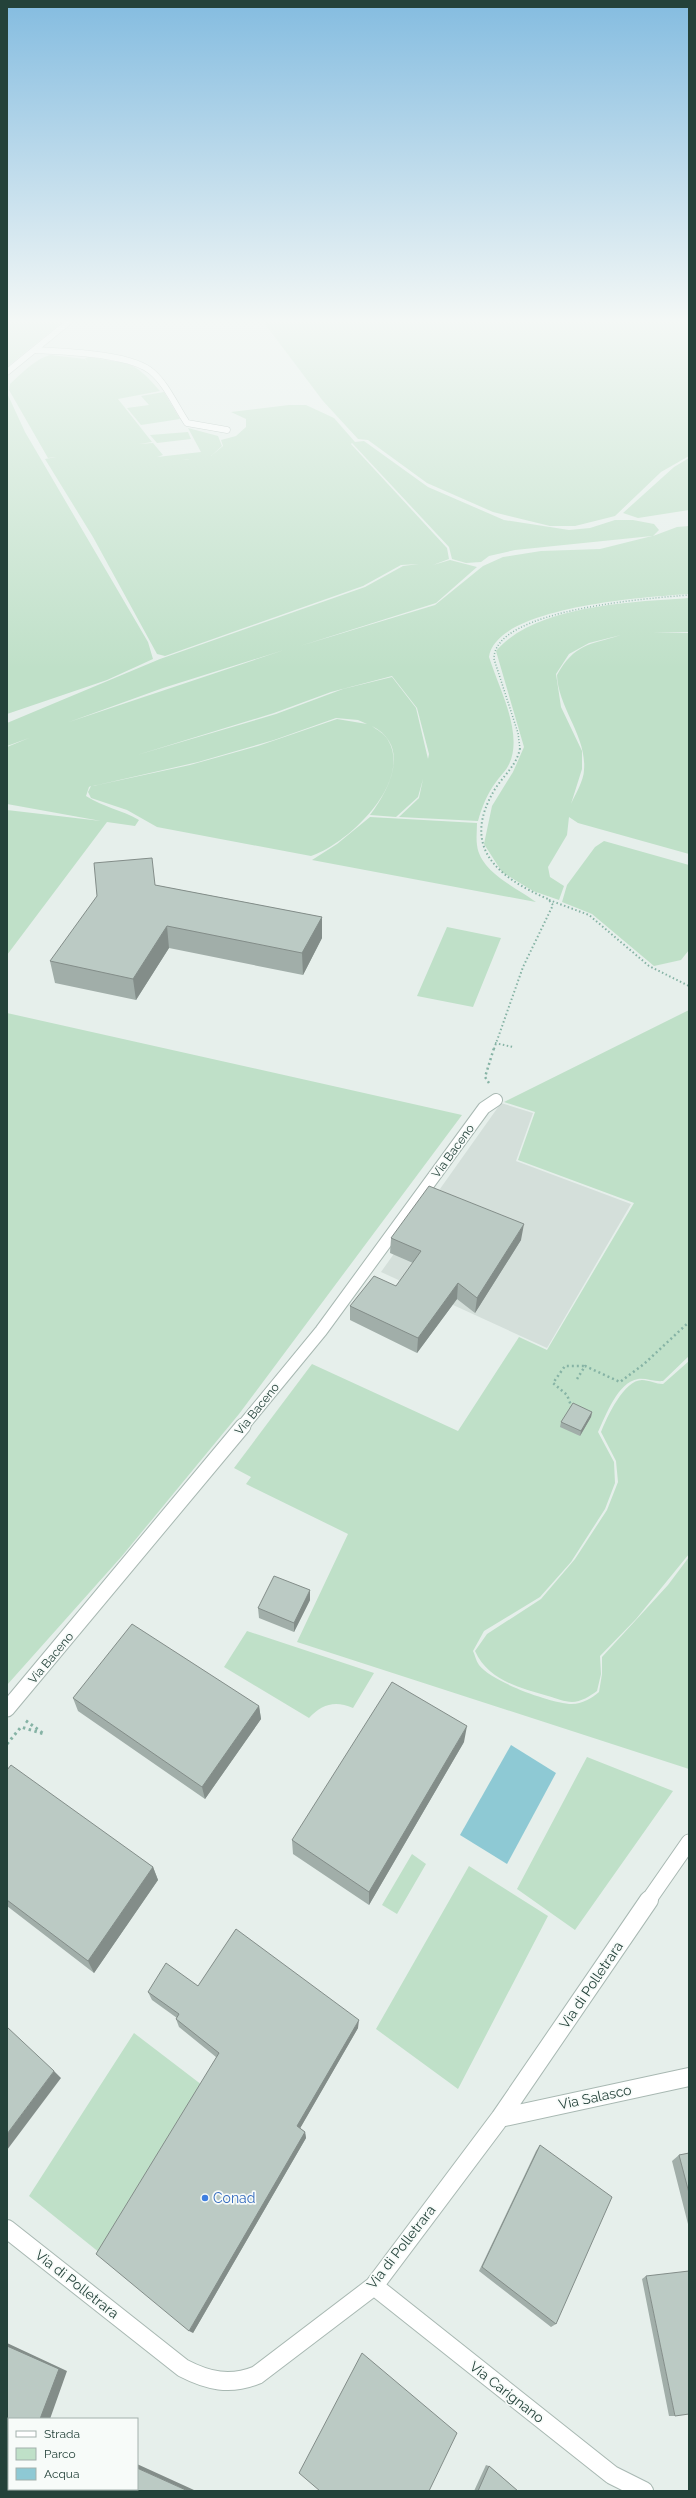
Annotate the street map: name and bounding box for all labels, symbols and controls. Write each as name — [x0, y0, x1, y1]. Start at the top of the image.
street label: Via Baceno — [429, 1122, 477, 1180]
street label: Via Baceno — [232, 1380, 282, 1438]
street label: Via Baceno — [26, 1630, 76, 1686]
street label: Via di Polletrara — [556, 1938, 626, 2032]
street label: Via Salasco — [557, 2081, 633, 2113]
place label: Conad — [213, 2190, 255, 2206]
marker: Conad — [200, 2193, 210, 2203]
street label: Via di Polletrara — [363, 2202, 439, 2292]
street label: Via di Polletrara — [32, 2246, 122, 2322]
street label: Via Carignano — [467, 2358, 547, 2426]
legend — [8, 2418, 138, 2490]
text: Strada — [44, 2427, 80, 2441]
text: Parco — [44, 2447, 76, 2461]
text: Acqua — [44, 2467, 80, 2481]

